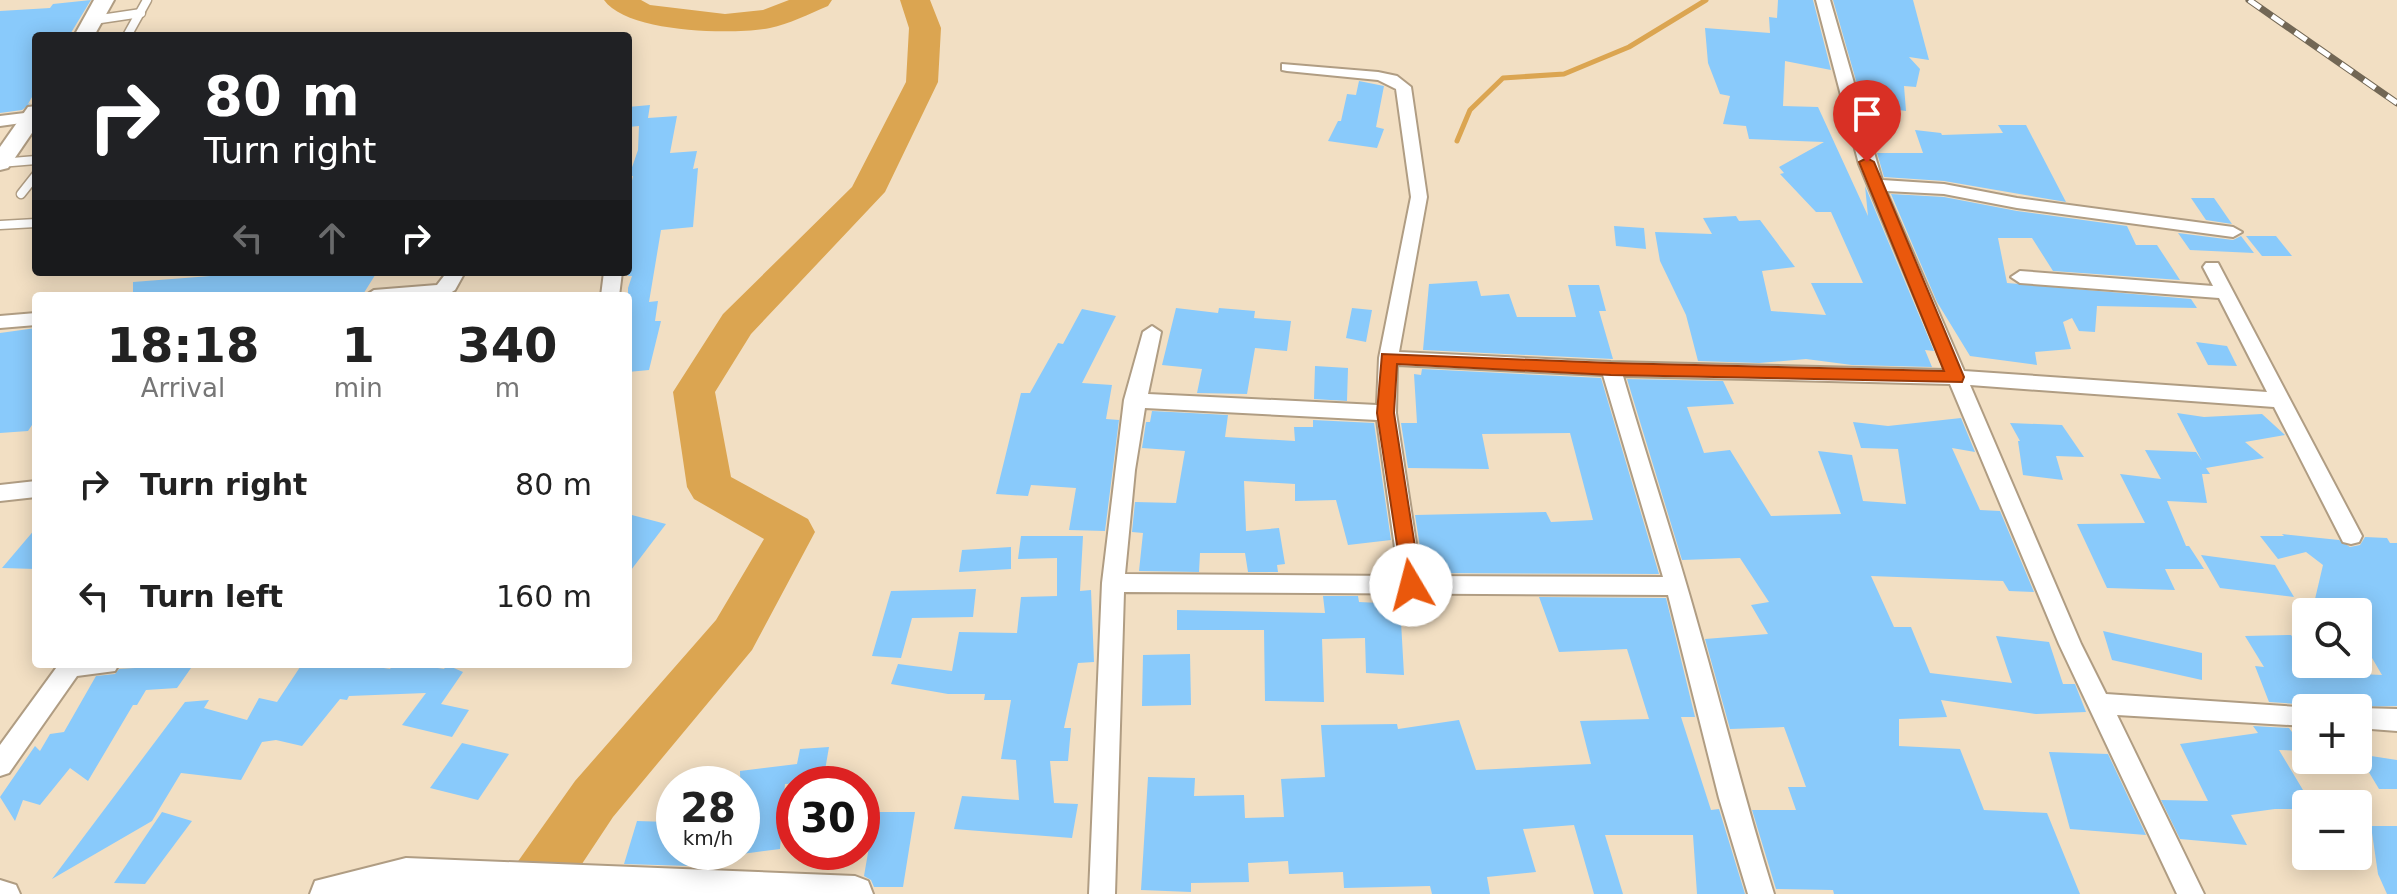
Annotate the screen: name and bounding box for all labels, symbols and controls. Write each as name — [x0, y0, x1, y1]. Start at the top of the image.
text: 80 m — [204, 63, 360, 128]
icon: right — [72, 64, 176, 168]
pin — [1833, 80, 1901, 162]
icon: arrive — [1845, 92, 1889, 136]
text: Turn right — [204, 130, 376, 171]
icon: left — [226, 216, 270, 260]
icon: ahead — [310, 216, 354, 260]
icon: right — [394, 216, 438, 260]
text: 18:18 — [106, 317, 259, 373]
text: 1 — [342, 317, 375, 373]
text: 340 — [457, 317, 557, 373]
text: Arrival — [141, 373, 225, 403]
text: min — [334, 373, 383, 403]
text: m — [495, 373, 520, 403]
icon: right — [72, 462, 116, 506]
text: Turn right — [140, 467, 307, 502]
text: 80 m — [515, 467, 592, 502]
position arrow — [1369, 543, 1453, 627]
icon: left — [72, 574, 116, 618]
text: Turn left — [140, 579, 283, 614]
text: 160 m — [496, 579, 592, 614]
map controls — [2292, 598, 2372, 870]
button: search — [2292, 598, 2372, 678]
button: + — [2292, 694, 2372, 774]
speed limit sign: 30 — [776, 766, 880, 870]
text: 28 — [680, 785, 736, 831]
button: − — [2292, 790, 2372, 870]
text: km/h — [683, 826, 733, 850]

